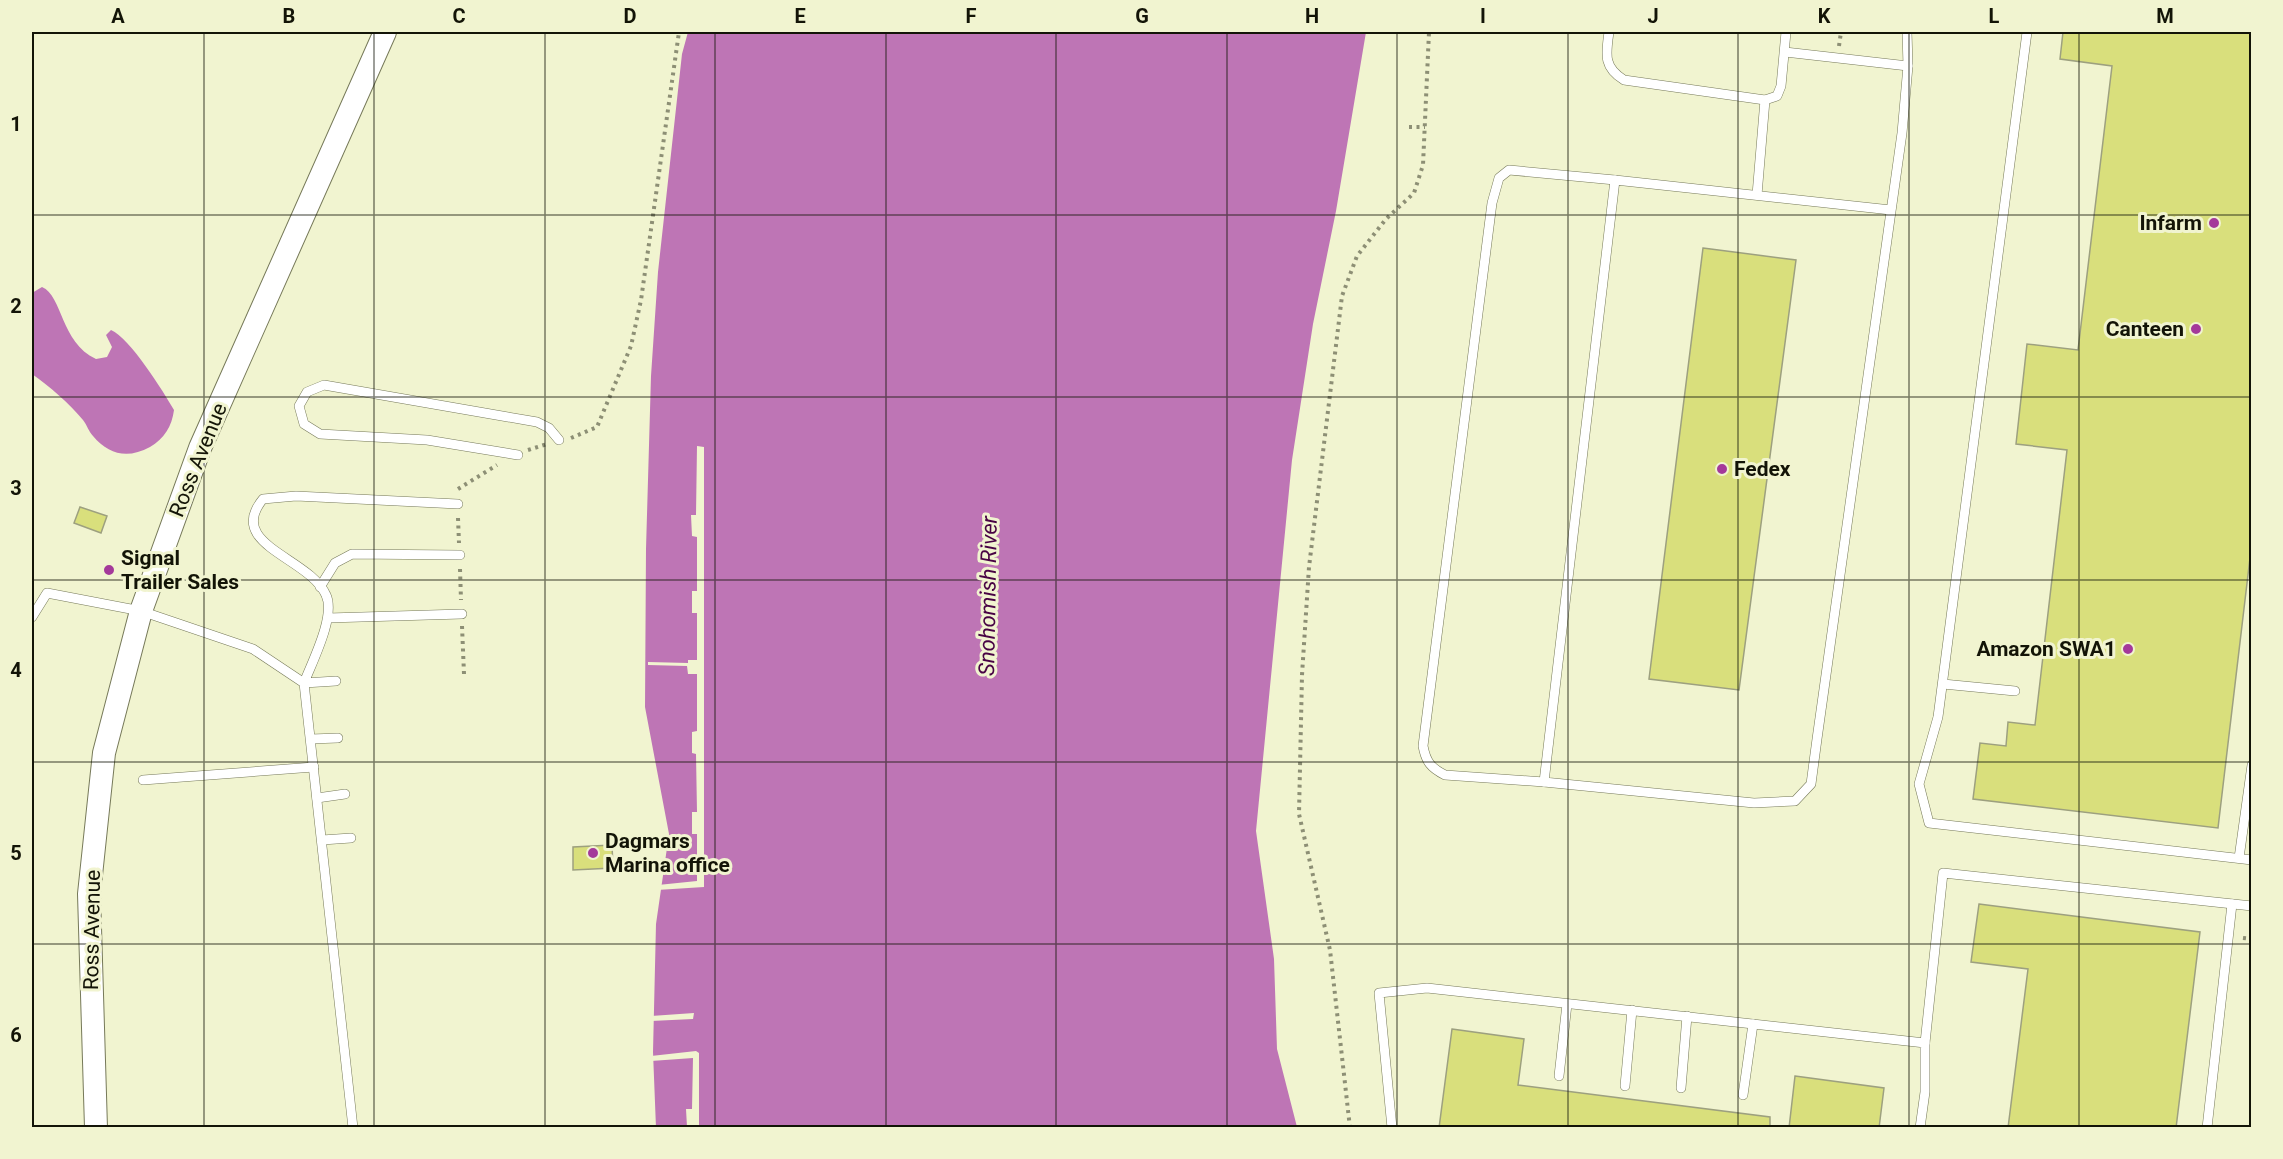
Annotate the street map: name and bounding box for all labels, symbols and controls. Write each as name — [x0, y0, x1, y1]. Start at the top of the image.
text: A — [111, 4, 125, 28]
text: B — [283, 4, 295, 28]
text: C — [452, 4, 466, 28]
text: D — [624, 4, 637, 28]
text: E — [794, 4, 806, 28]
text: F — [966, 4, 977, 28]
text: G — [1135, 4, 1149, 28]
text: H — [1305, 4, 1319, 28]
text: I — [1480, 4, 1486, 28]
text: J — [1647, 4, 1659, 28]
text: K — [1818, 4, 1831, 28]
text: L — [1989, 4, 2000, 28]
text: M — [2156, 4, 2174, 28]
text: 1 — [10, 112, 22, 136]
place label: Infarm — [2139, 211, 2202, 235]
marker: Infarm — [2207, 216, 2221, 230]
text: 2 — [10, 294, 22, 318]
place label: Canteen — [2106, 317, 2184, 341]
marker: Canteen — [2189, 322, 2203, 336]
street label: Ross Avenue — [164, 400, 232, 520]
place label: Fedex — [1734, 457, 1791, 481]
marker: Fedex — [1715, 462, 1729, 476]
text: 3 — [10, 476, 22, 500]
water label: Snohomish River — [974, 515, 1002, 676]
place label: Signal Trailer Sales — [121, 546, 239, 594]
marker: Signal Trailer Sales — [102, 563, 116, 577]
place label: Amazon SWA1 — [1976, 637, 2116, 661]
marker: Amazon SWA1 — [2121, 642, 2135, 656]
text: 4 — [10, 658, 22, 682]
place label: Dagmars Marina office — [605, 829, 730, 877]
text: 5 — [10, 841, 22, 865]
marker: Dagmars Marina office — [586, 846, 600, 860]
street label: Ross Avenue — [79, 870, 105, 990]
text: 6 — [10, 1023, 22, 1047]

